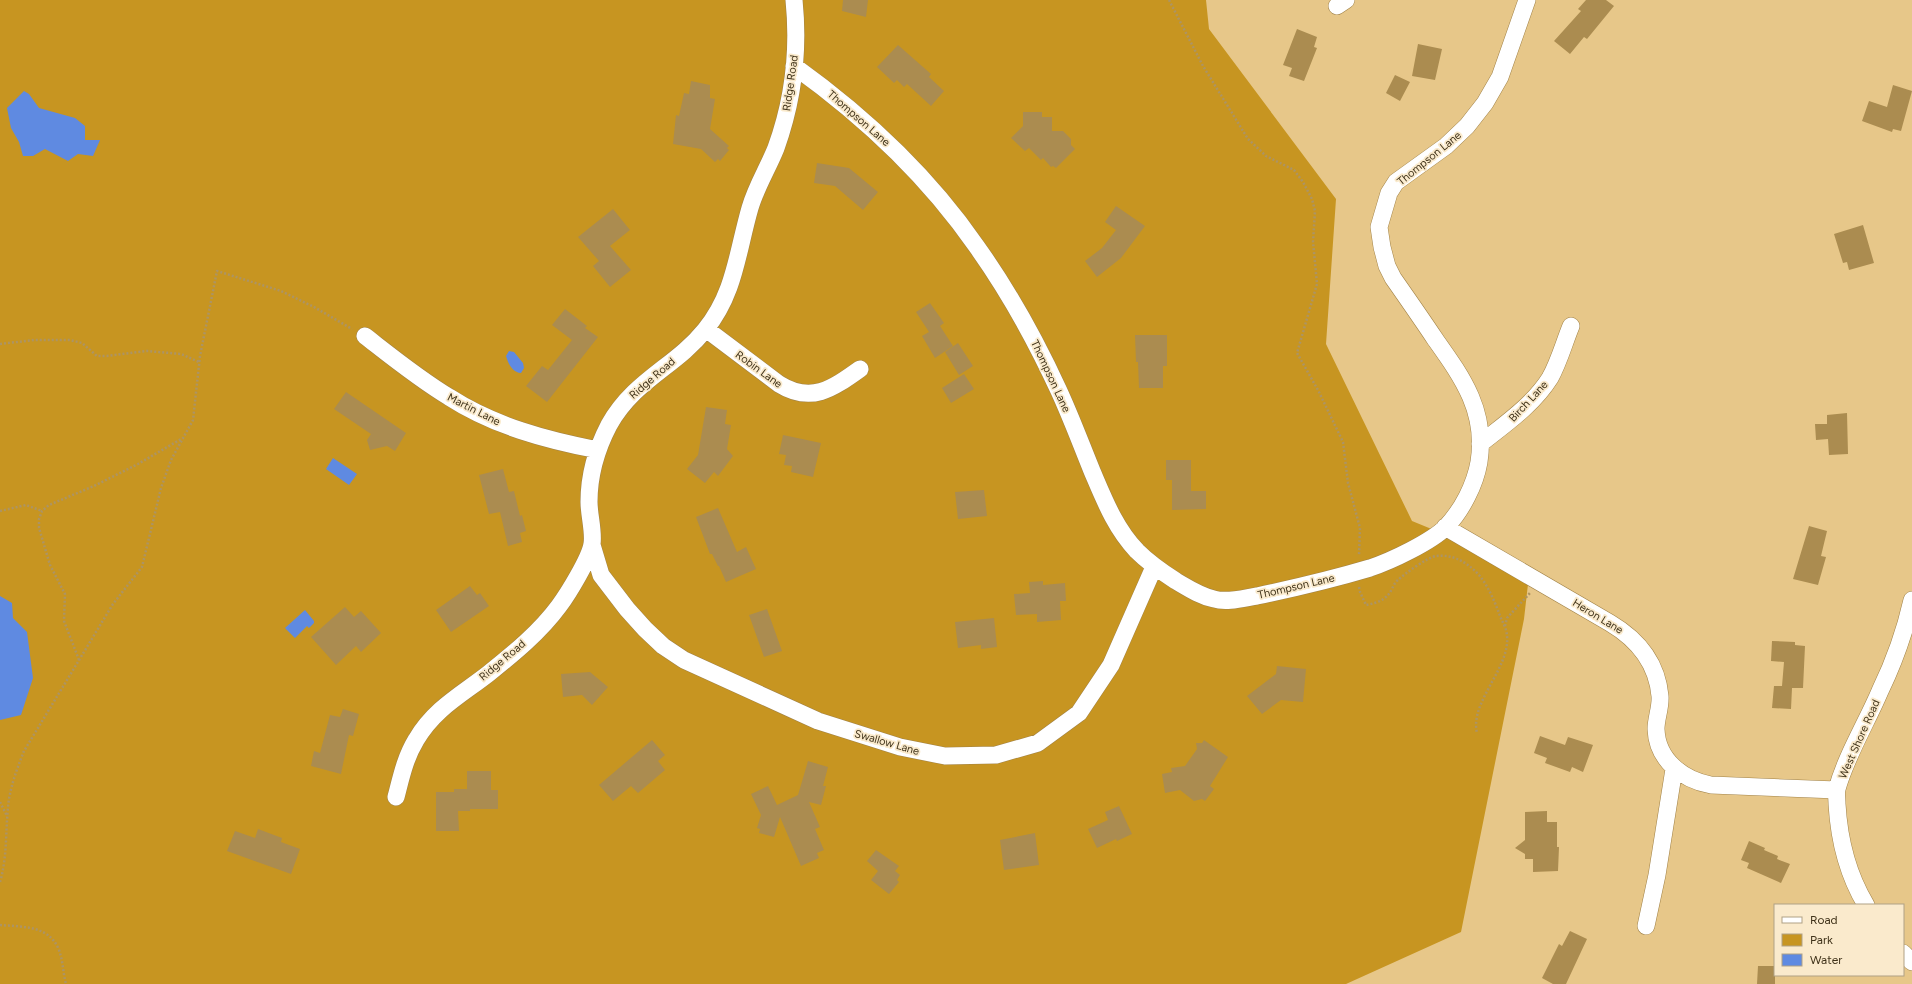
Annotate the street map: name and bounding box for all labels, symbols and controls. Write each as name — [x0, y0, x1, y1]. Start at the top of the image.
street label: Ridge Road — [780, 54, 801, 112]
street label: Thompson Lane — [825, 88, 892, 149]
street label: Thompson Lane — [1395, 129, 1464, 188]
street label: Thompson Lane — [1028, 338, 1073, 414]
street label: Robin Lane — [733, 348, 785, 391]
street label: Ridge Road — [627, 355, 678, 402]
street label: Birch Lane — [1506, 378, 1551, 425]
street label: Martin Lane — [445, 391, 502, 428]
street label: Thompson Lane — [1257, 571, 1336, 602]
street label: Heron Lane — [1570, 596, 1625, 637]
street label: Ridge Road — [477, 637, 528, 683]
street label: West Shore Road — [1836, 698, 1883, 781]
street label: Swallow Lane — [853, 727, 921, 758]
legend — [1774, 904, 1904, 976]
text: Road — [1810, 913, 1838, 927]
text: Park — [1810, 933, 1833, 947]
text: Water — [1810, 953, 1842, 967]

